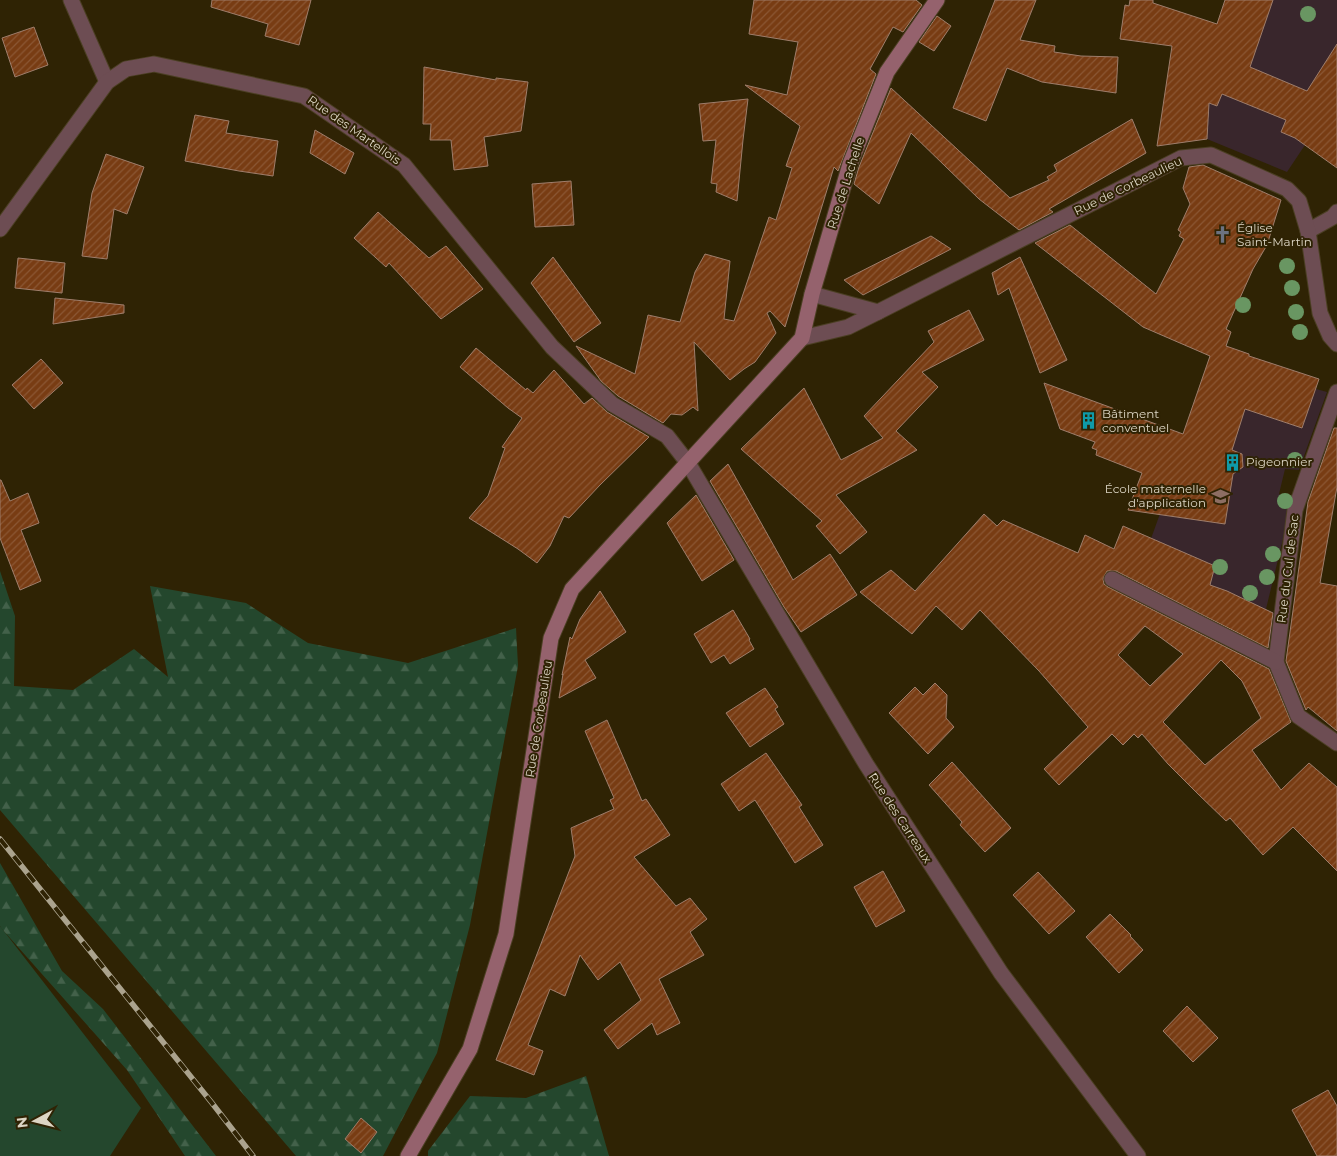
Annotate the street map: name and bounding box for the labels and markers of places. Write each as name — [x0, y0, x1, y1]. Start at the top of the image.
place label: Église Saint-Martin — [1237, 220, 1312, 249]
church icon: Église Saint-Martin — [1213, 225, 1233, 245]
place label: Bâtiment conventuel — [1102, 406, 1169, 435]
building icon: Bâtiment conventuel — [1078, 411, 1098, 431]
building icon: Pigeonnier — [1222, 452, 1242, 472]
place label: Pigeonnier — [1246, 454, 1313, 469]
place label: École maternelle d'application — [1105, 481, 1206, 510]
school or university icon: École maternelle d'application — [1210, 486, 1230, 506]

